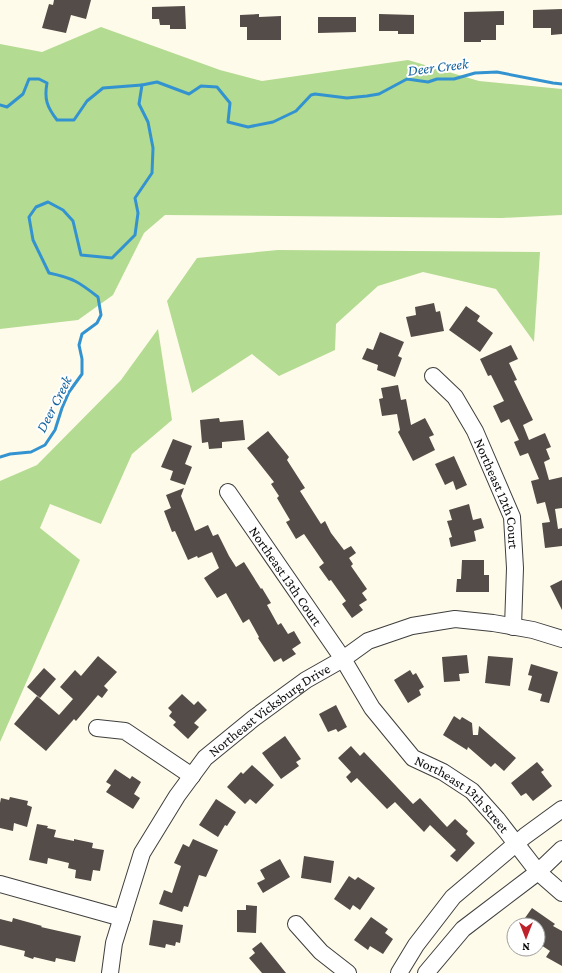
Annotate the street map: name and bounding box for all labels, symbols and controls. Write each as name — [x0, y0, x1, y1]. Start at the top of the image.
water label: Deer Creek — [407, 55, 471, 79]
water label: Deer Creek — [33, 372, 76, 435]
street label: Northeast 12th Court — [471, 436, 522, 550]
street label: Northeast 13th Court — [246, 523, 326, 629]
street label: Northeast Vicksburg Drive — [205, 660, 333, 760]
street label: Northeast 13th Street — [412, 752, 513, 836]
north arrow — [506, 917, 546, 957]
text: N — [522, 941, 530, 953]

